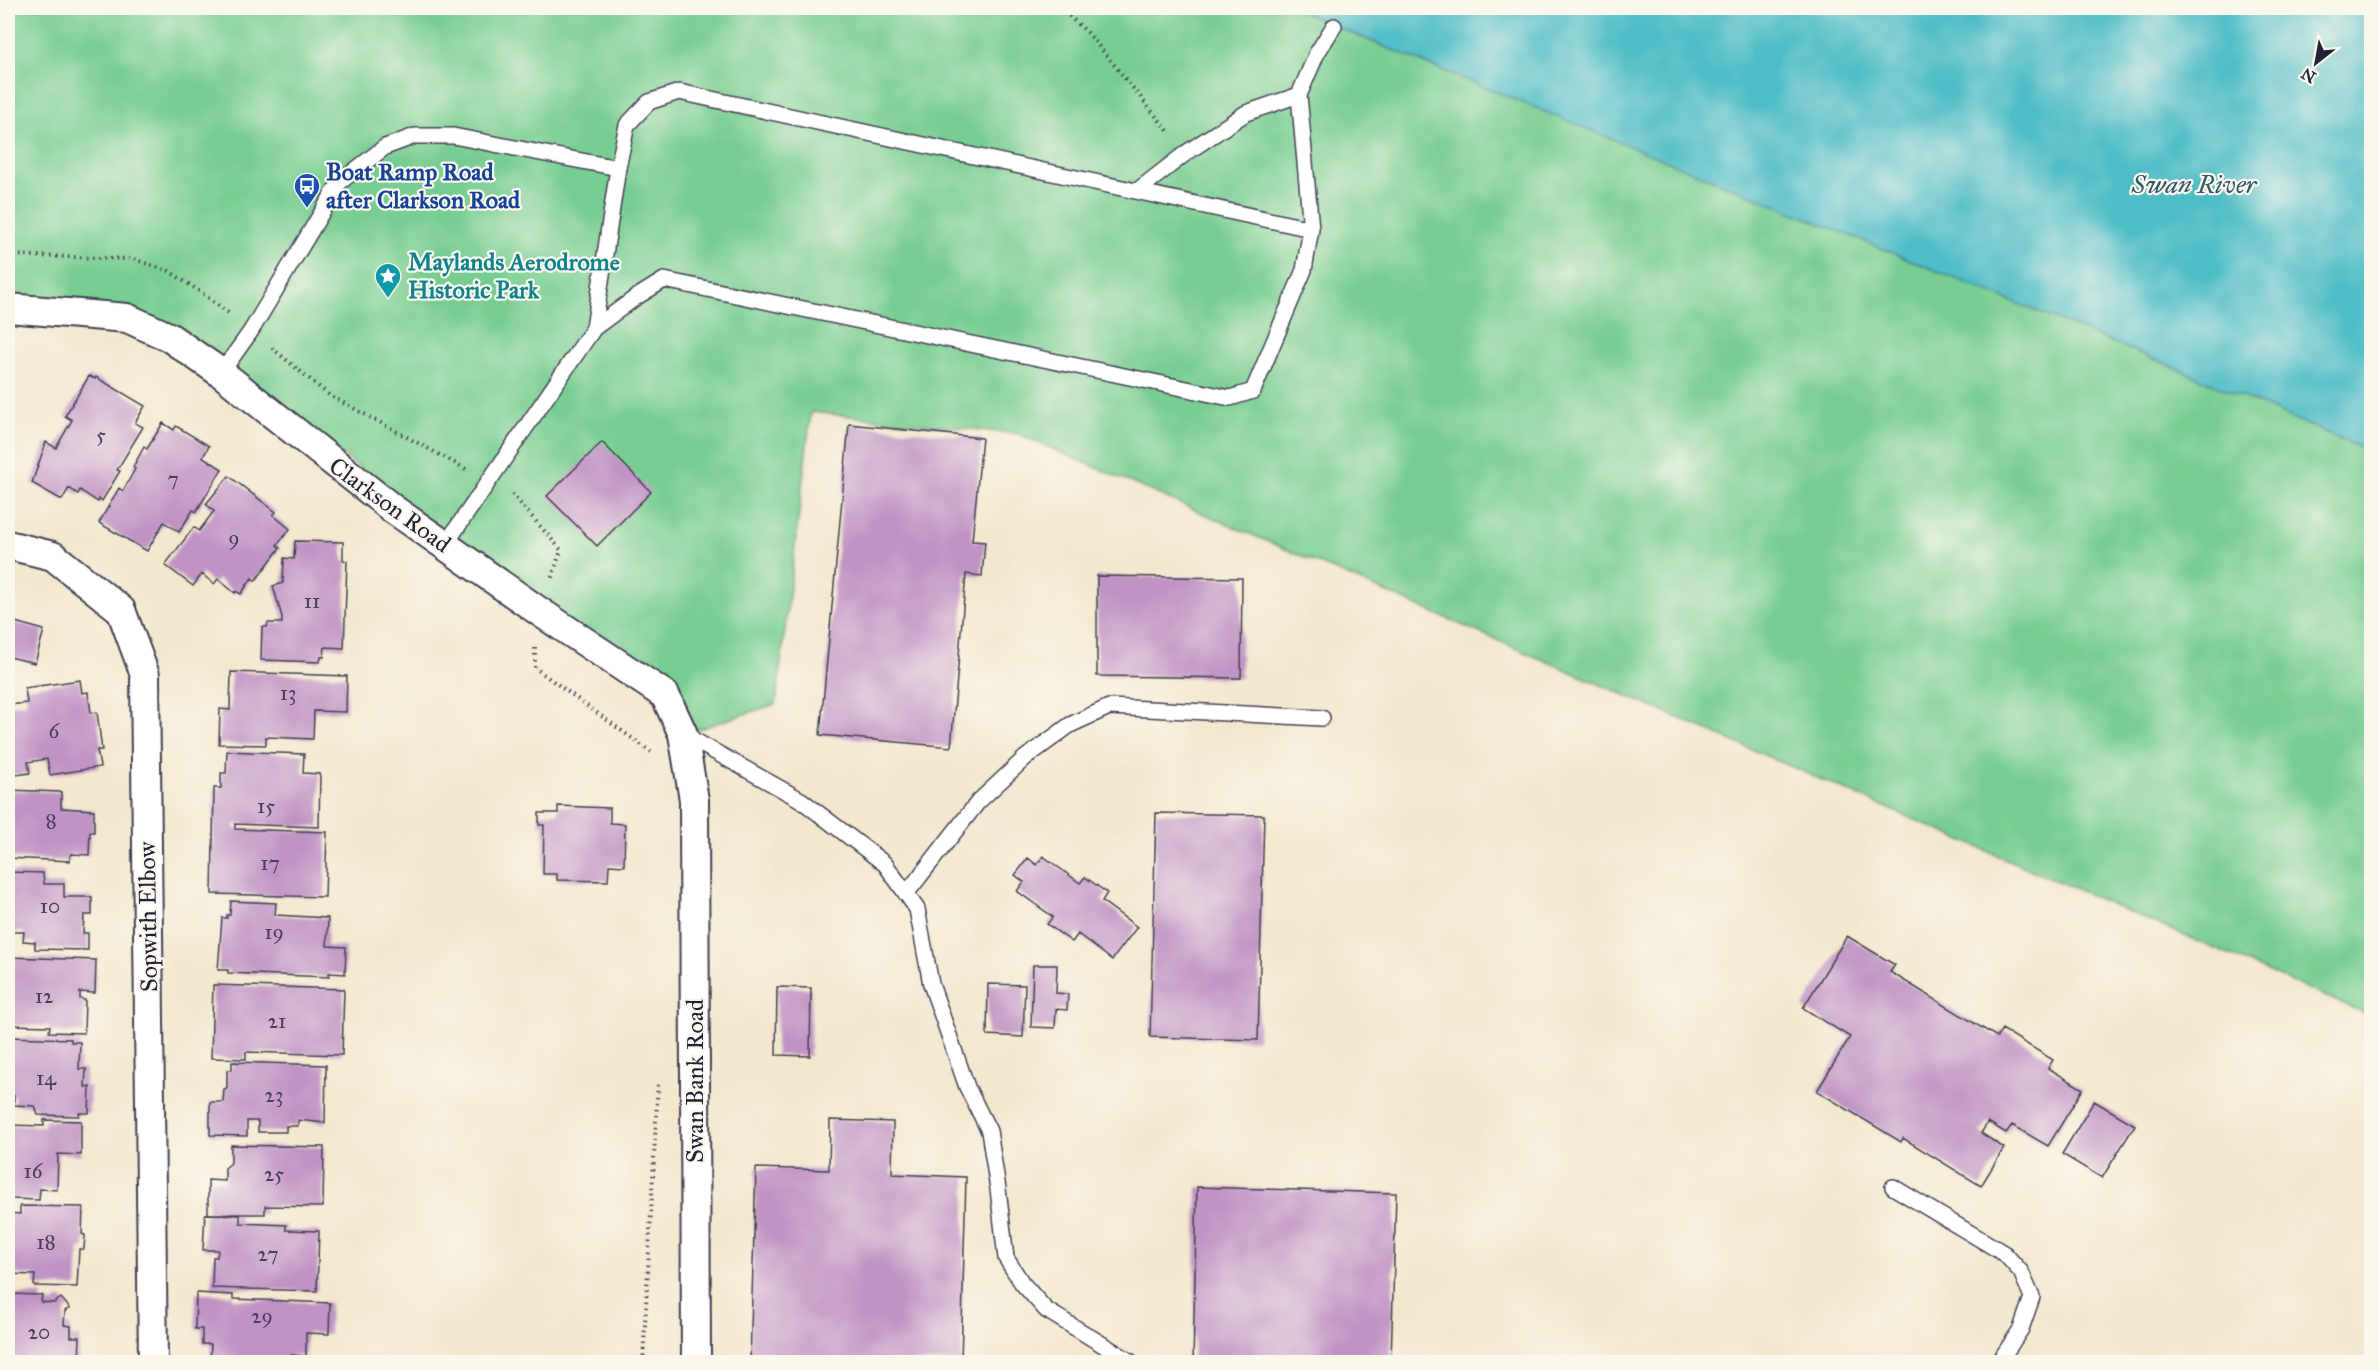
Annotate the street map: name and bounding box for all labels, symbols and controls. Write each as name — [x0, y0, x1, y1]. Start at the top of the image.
north arrow — [2286, 33, 2346, 93]
text: N — [2297, 64, 2319, 87]
place label: Boat Ramp Road after Clarkson Road — [326, 157, 521, 215]
water label: Swan River — [2131, 168, 2258, 200]
bus stop icon: Boat Ramp Road after Clarkson Road — [292, 171, 322, 209]
place label: Maylands Aerodrome Historic Park — [408, 247, 620, 305]
place icon: Maylands Aerodrome Historic Park — [373, 261, 403, 299]
house number: 5 — [96, 422, 106, 448]
street label: Clarkson Road — [323, 451, 457, 559]
house number: 7 — [167, 466, 179, 492]
house number: 9 — [228, 525, 240, 551]
house number: 11 — [304, 588, 320, 614]
house number: 13 — [280, 680, 296, 706]
house number: 6 — [49, 718, 61, 744]
house number: 15 — [257, 793, 275, 819]
house number: 8 — [45, 808, 57, 834]
street label: Sopwith Elbow — [132, 840, 164, 992]
house number: 17 — [260, 850, 280, 876]
house number: 10 — [40, 893, 60, 919]
house number: 19 — [264, 919, 284, 945]
house number: 12 — [35, 983, 54, 1009]
street label: Swan Bank Road — [680, 999, 710, 1163]
house number: 21 — [268, 1008, 286, 1034]
house number: 14 — [36, 1065, 57, 1091]
house number: 23 — [265, 1082, 283, 1108]
house number: 16 — [23, 1158, 44, 1184]
house number: 25 — [264, 1161, 284, 1187]
house number: 18 — [36, 1229, 56, 1255]
house number: 27 — [258, 1241, 279, 1267]
house number: 29 — [251, 1303, 273, 1329]
house number: 20 — [28, 1319, 50, 1345]

